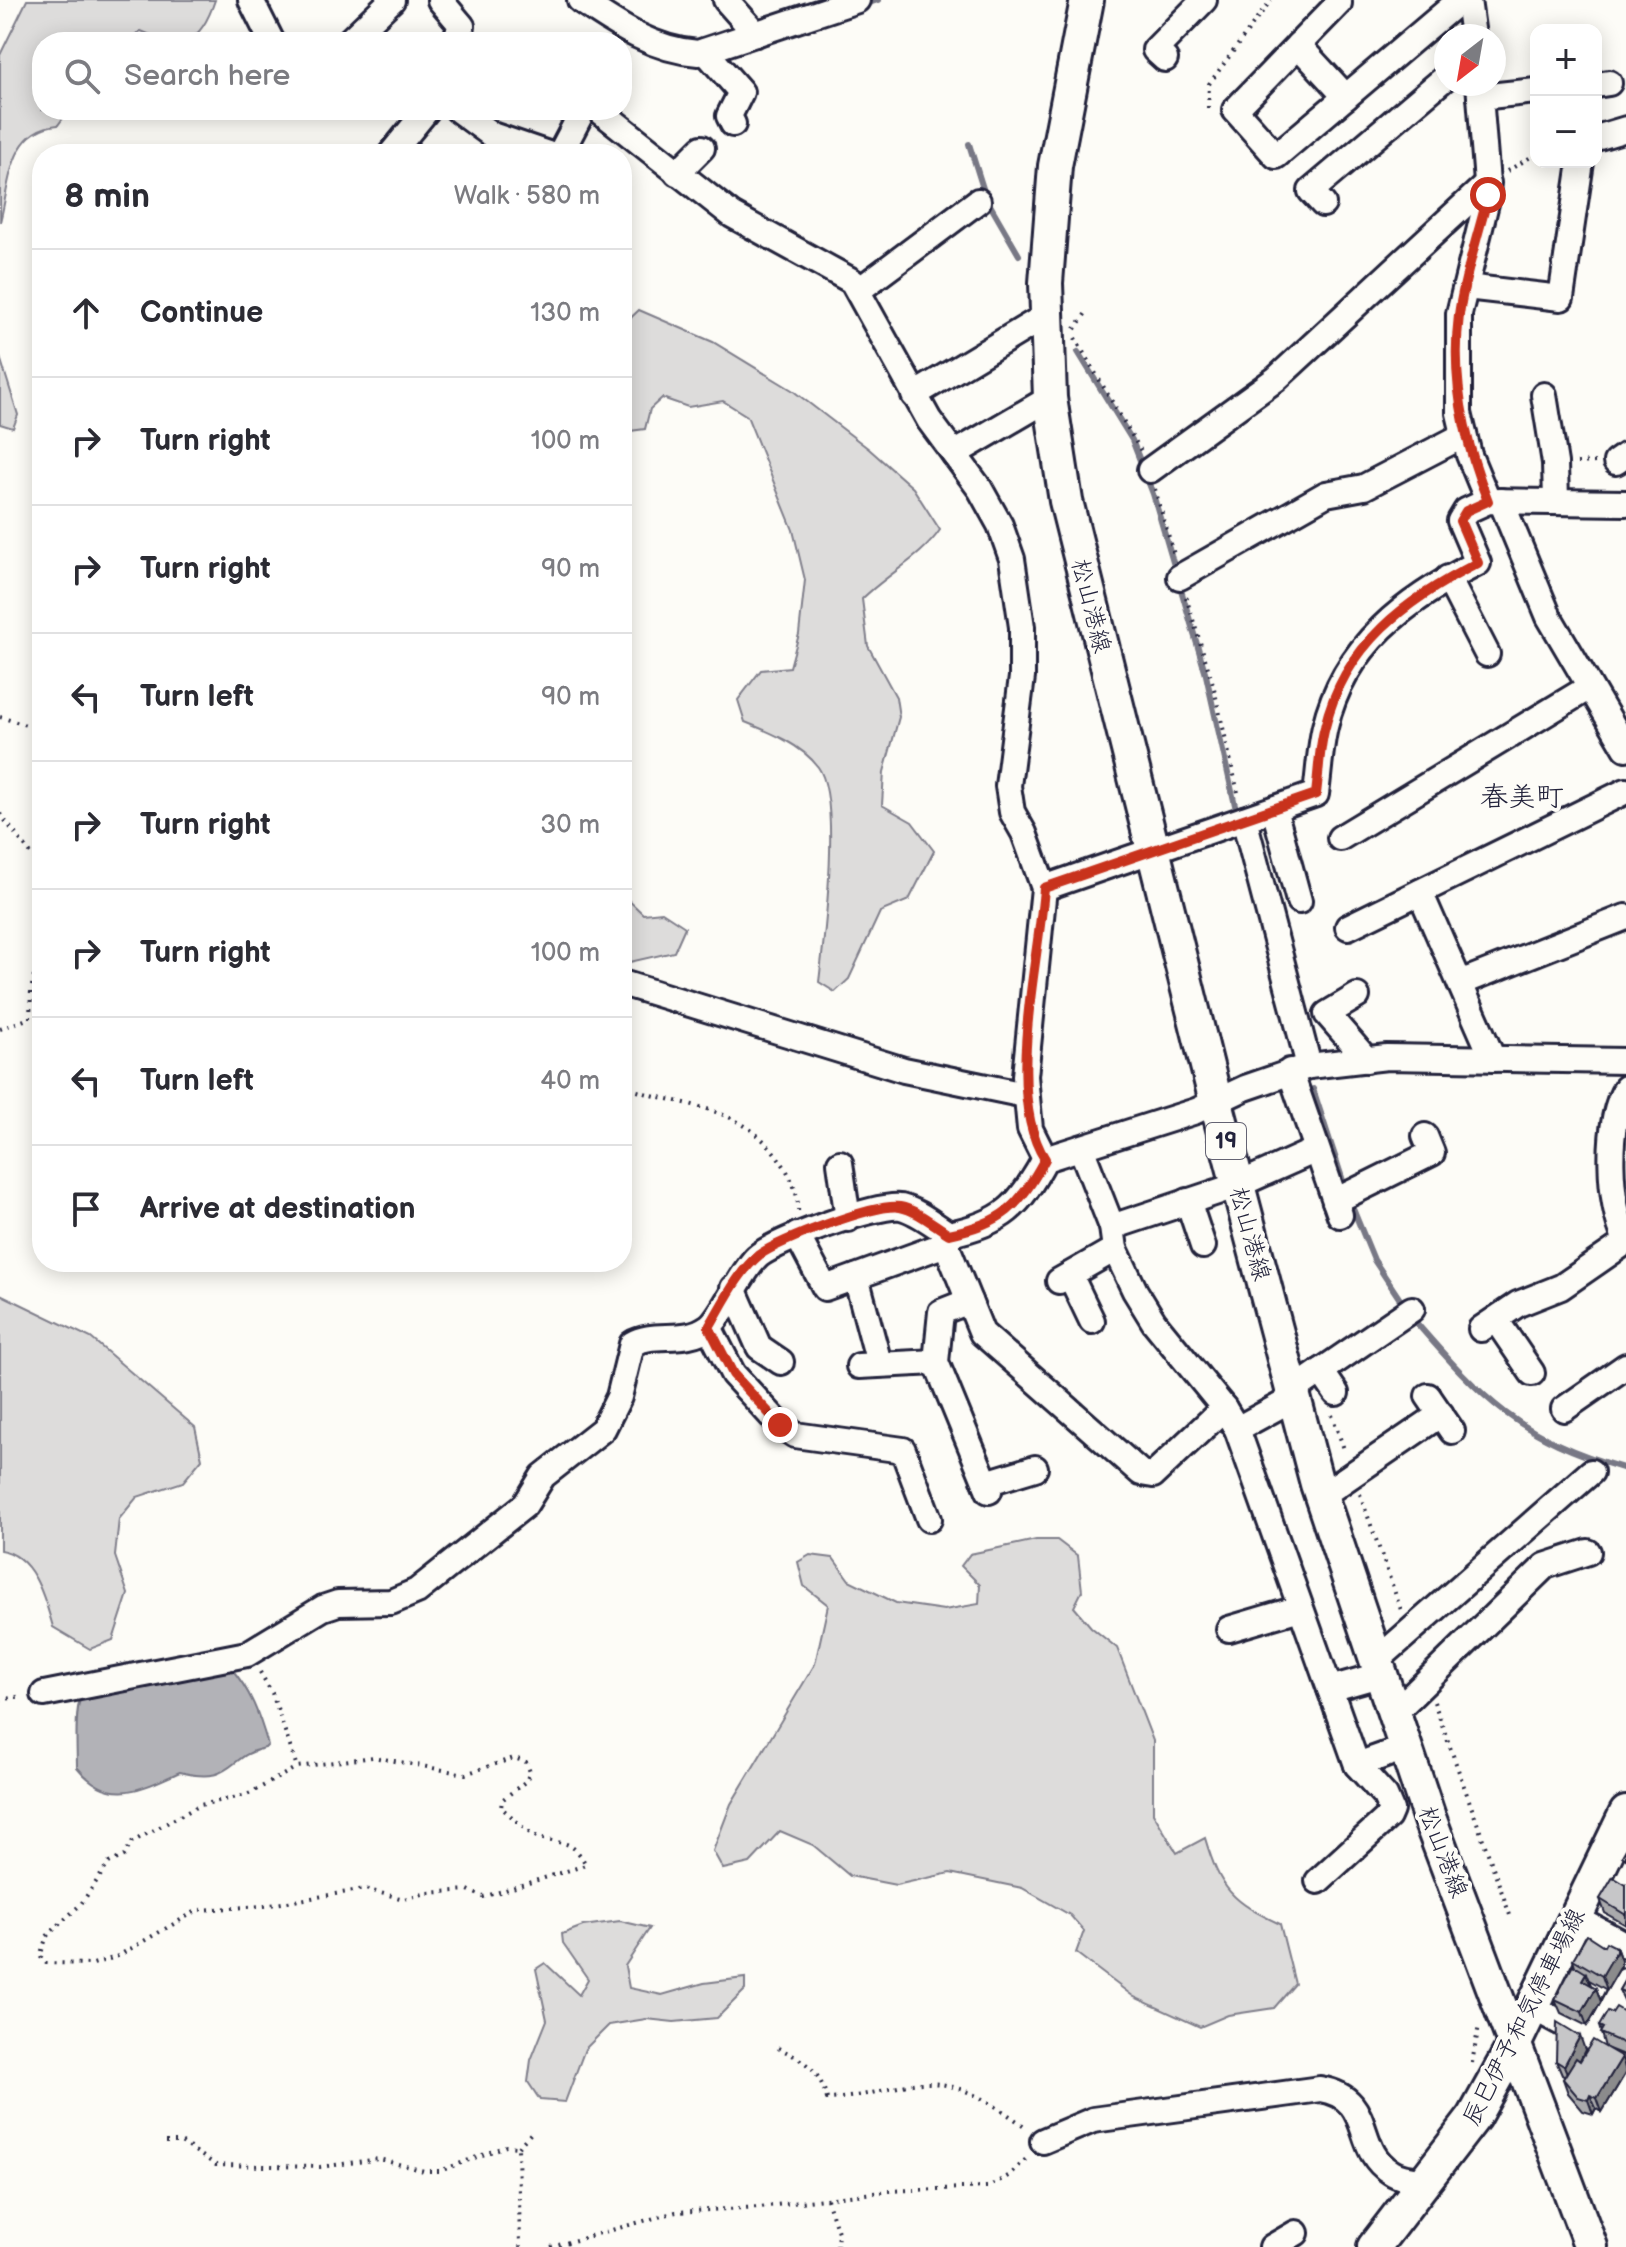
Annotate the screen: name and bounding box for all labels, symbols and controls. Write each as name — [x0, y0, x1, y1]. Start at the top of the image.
north arrow — [1434, 24, 1506, 96]
map controls — [1530, 24, 1602, 168]
button: + — [1530, 24, 1602, 96]
search box — [32, 32, 632, 120]
icon: search — [60, 54, 104, 98]
text: Search here — [124, 58, 290, 94]
button: − — [1530, 96, 1602, 168]
text: 8 min — [64, 176, 150, 217]
route start — [1470, 177, 1506, 213]
text: Walk · 580 m — [454, 181, 600, 212]
icon: ahead — [64, 291, 108, 335]
text: Continue — [140, 295, 263, 331]
text: 130 m — [530, 298, 600, 329]
icon: right — [64, 419, 108, 463]
text: Turn right — [140, 423, 271, 459]
text: 100 m — [531, 426, 600, 457]
icon: right — [64, 547, 108, 591]
text: Turn right — [140, 551, 271, 587]
text: 90 m — [541, 554, 600, 585]
street label: 松山港線 — [1065, 556, 1117, 656]
icon: left — [64, 675, 108, 719]
text: Turn left — [140, 679, 254, 715]
text: 90 m — [541, 682, 600, 713]
district label: 春美町 — [1480, 781, 1564, 814]
icon: right — [64, 803, 108, 847]
text: Turn right — [140, 807, 271, 843]
text: 30 m — [540, 810, 600, 841]
icon: right — [64, 931, 108, 975]
text: Turn right — [140, 935, 271, 971]
text: 100 m — [531, 938, 600, 969]
icon: left — [64, 1059, 108, 1103]
text: Turn left — [140, 1063, 254, 1099]
text: 40 m — [540, 1066, 600, 1097]
road number: 19 — [1206, 1123, 1246, 1159]
street label: 松山港線 — [1224, 1184, 1276, 1284]
icon: arrive — [64, 1187, 108, 1231]
text: Arrive at destination — [140, 1191, 416, 1227]
route end — [762, 1407, 798, 1443]
street label: 松山港線 — [1412, 1802, 1474, 1902]
street label: 辰巳伊予和気停車場線 — [1457, 1903, 1591, 2131]

